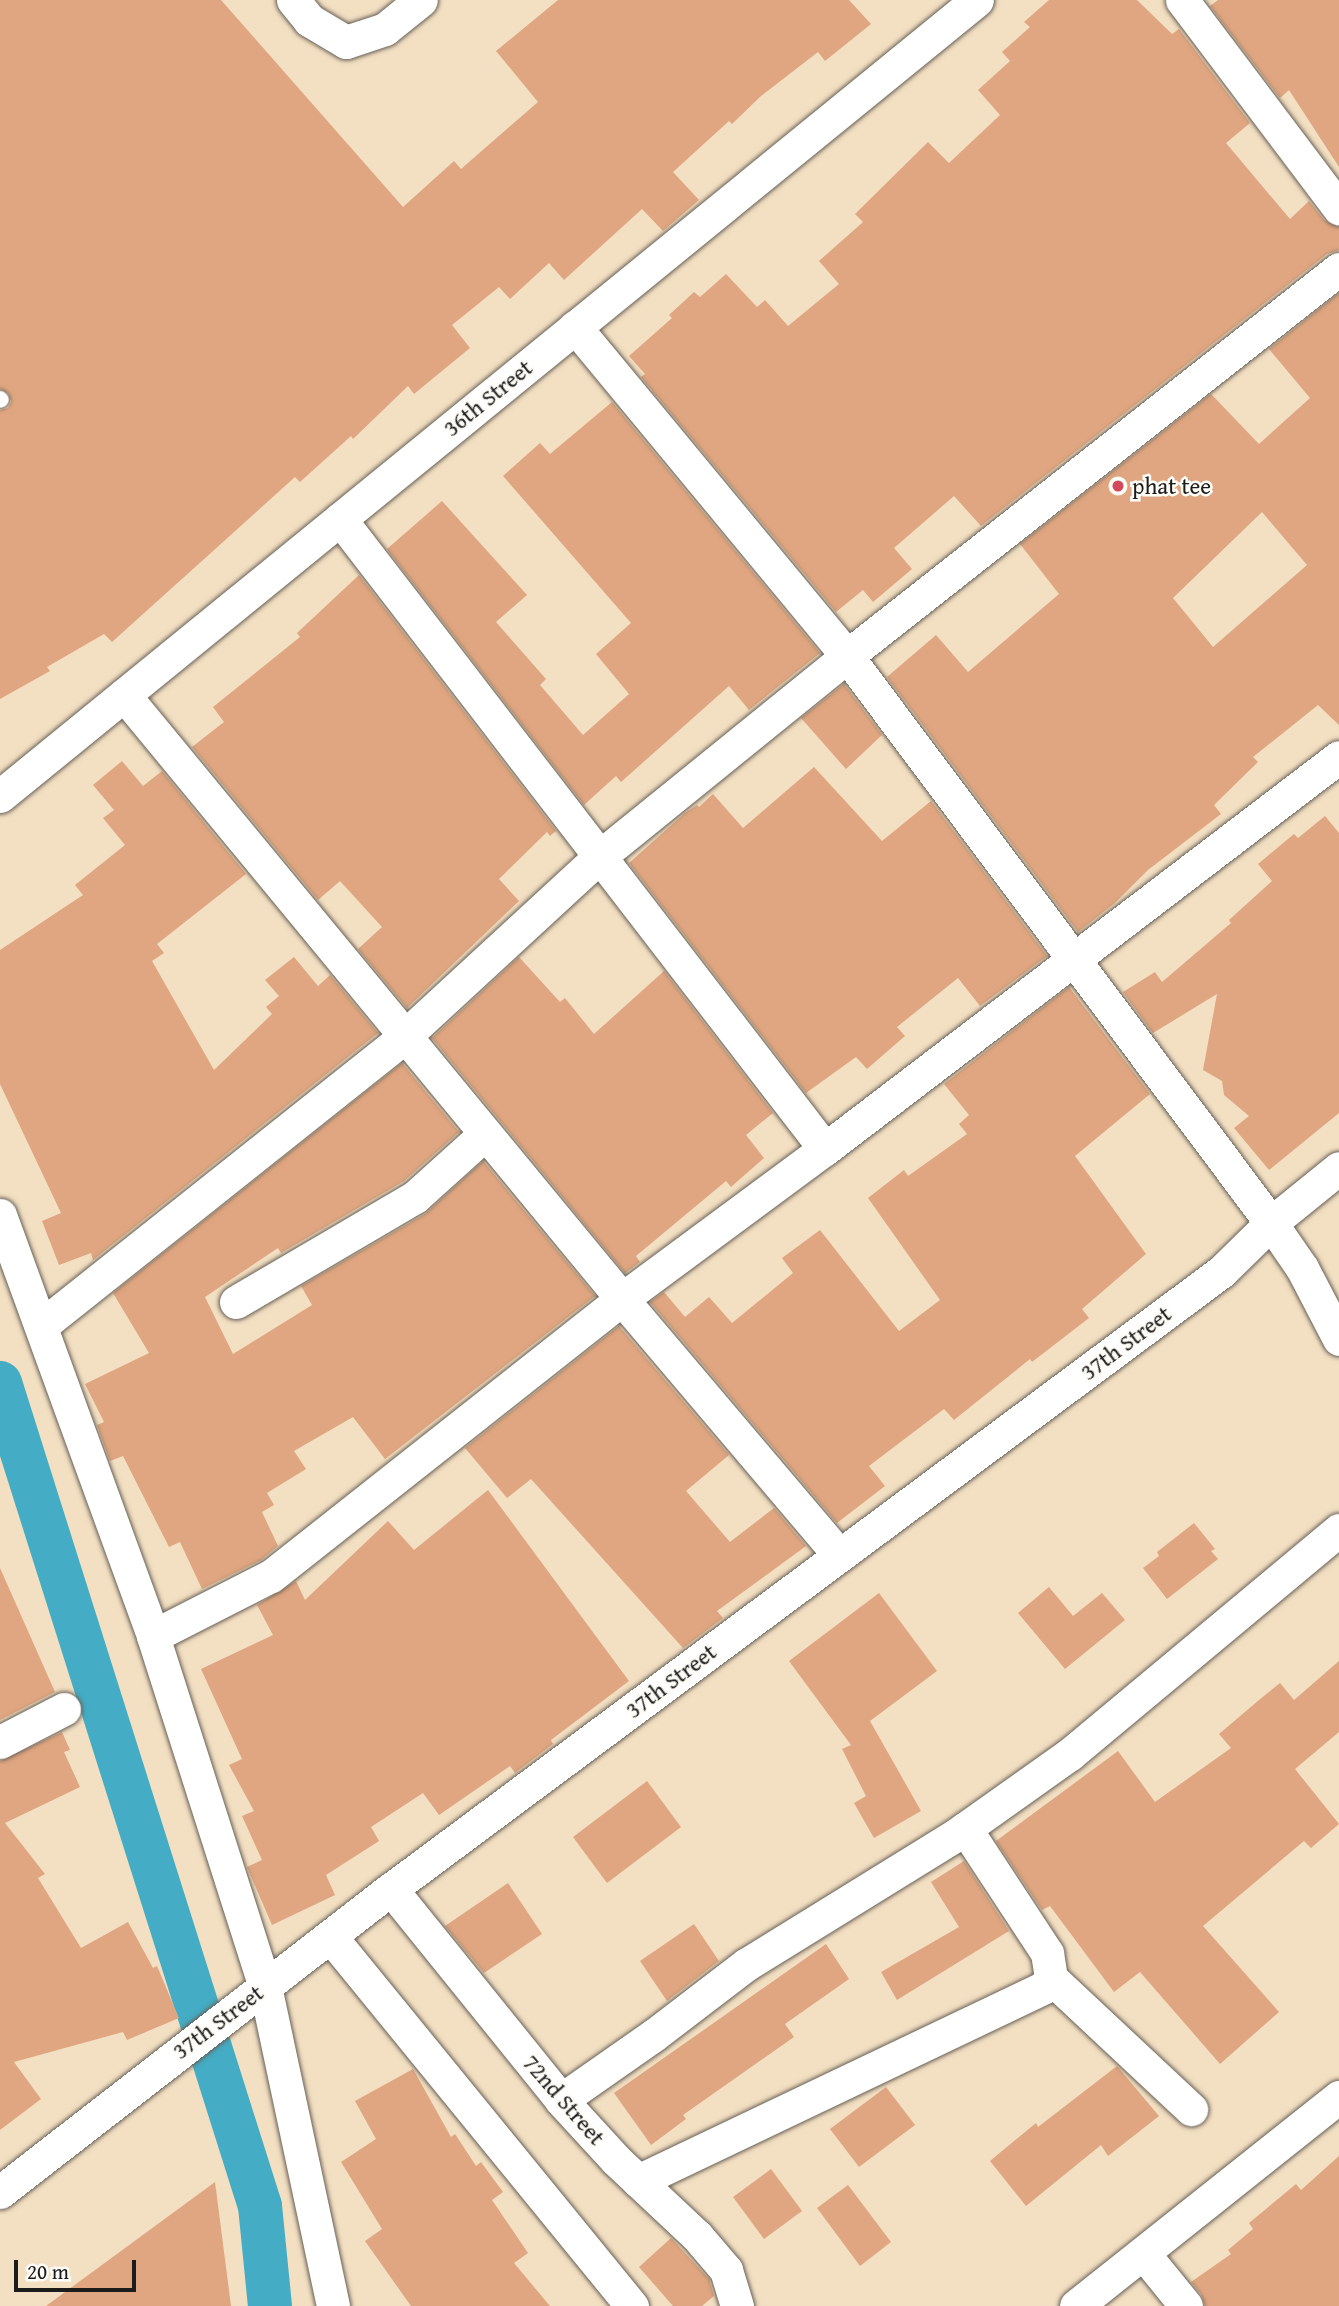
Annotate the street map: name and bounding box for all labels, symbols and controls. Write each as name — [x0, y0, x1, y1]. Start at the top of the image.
street label: 36th Street — [438, 354, 538, 442]
place label: phat tee — [1132, 472, 1211, 500]
marker: phat tee — [1110, 478, 1126, 494]
street label: 37th Street — [1075, 1300, 1177, 1386]
street label: 37th Street — [620, 1638, 722, 1724]
street label: 37th Street — [167, 1979, 269, 2065]
street label: 72nd Street — [517, 2049, 611, 2151]
scale bar — [18, 2246, 140, 2290]
text: 20 m — [27, 2256, 69, 2287]

